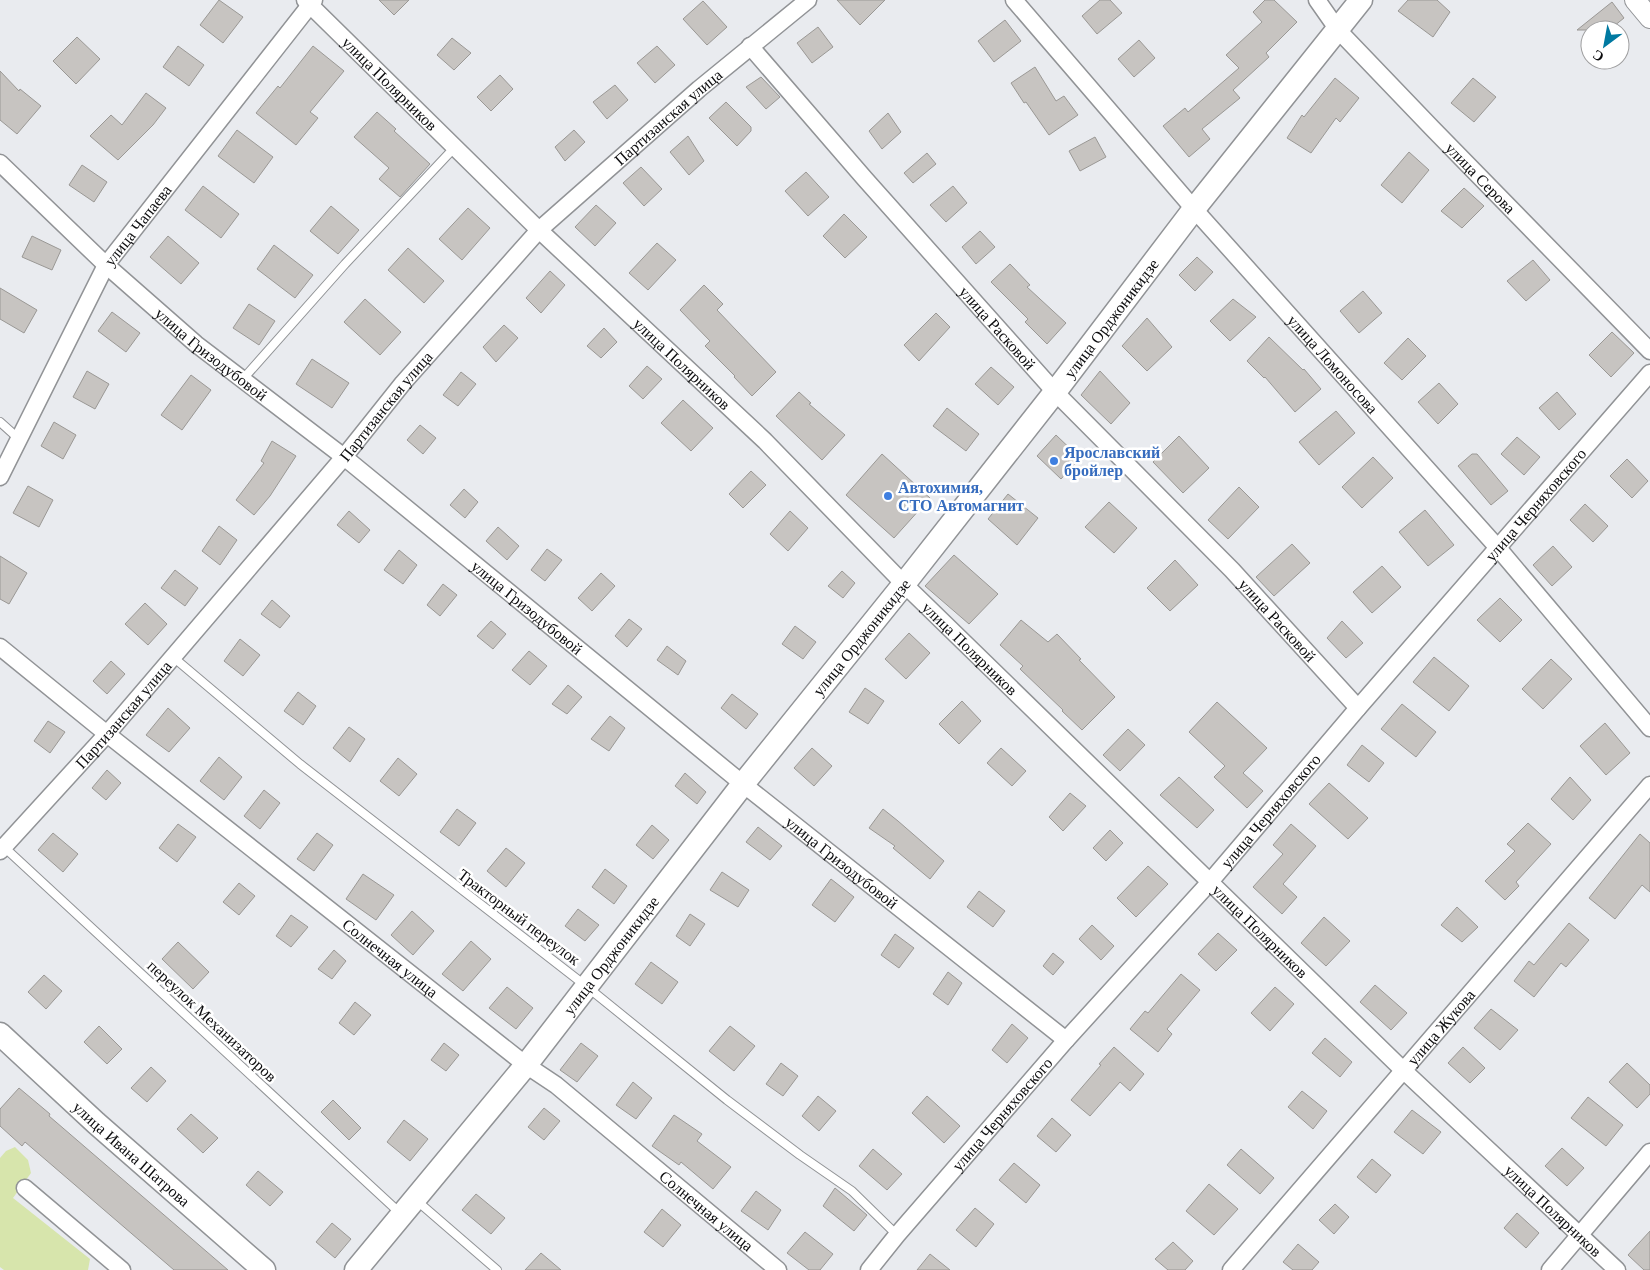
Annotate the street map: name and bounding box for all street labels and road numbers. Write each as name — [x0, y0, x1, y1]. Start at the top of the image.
street label: улица Полярников — [338, 33, 441, 134]
street label: Партизанская улица — [611, 66, 725, 168]
street label: улица Серова — [1442, 139, 1519, 217]
street label: улица Чапаева — [101, 181, 174, 269]
street label: улица Орджоникидзе — [1060, 255, 1162, 382]
street label: улица Расковой — [955, 283, 1039, 373]
street label: улица Гризодубовой — [151, 304, 271, 404]
street label: улица Ломоносова — [1284, 311, 1381, 417]
street label: улица Полярников — [630, 315, 734, 413]
street label: Партизанская улица — [336, 348, 436, 464]
street label: улица Черняховского — [1482, 445, 1589, 565]
street label: улица Гризодубовой — [468, 557, 586, 658]
street label: улица Орджоникидзе — [809, 575, 913, 699]
street label: улица Расковой — [1235, 575, 1320, 665]
street label: улица Полярников — [918, 598, 1021, 699]
street label: Партизанская улица — [72, 657, 174, 771]
street label: улица Черняховского — [1217, 750, 1324, 872]
street label: улица Гризодубовой — [782, 813, 902, 912]
street label: Тракторный переулок — [454, 866, 583, 969]
street label: улица Полярников — [1209, 881, 1312, 981]
street label: улица Орджоникидзе — [560, 893, 662, 1018]
street label: Солнечная улица — [339, 915, 441, 1001]
street label: переулок Механизаторов — [143, 957, 280, 1086]
street label: улица Жукова — [1404, 986, 1478, 1069]
street label: улица Черняховского — [948, 1054, 1056, 1175]
street label: улица Ивана Шатрова — [69, 1098, 193, 1210]
street label: улица Полярников — [1501, 1161, 1605, 1260]
street label: Солнечная улица — [657, 1167, 757, 1254]

